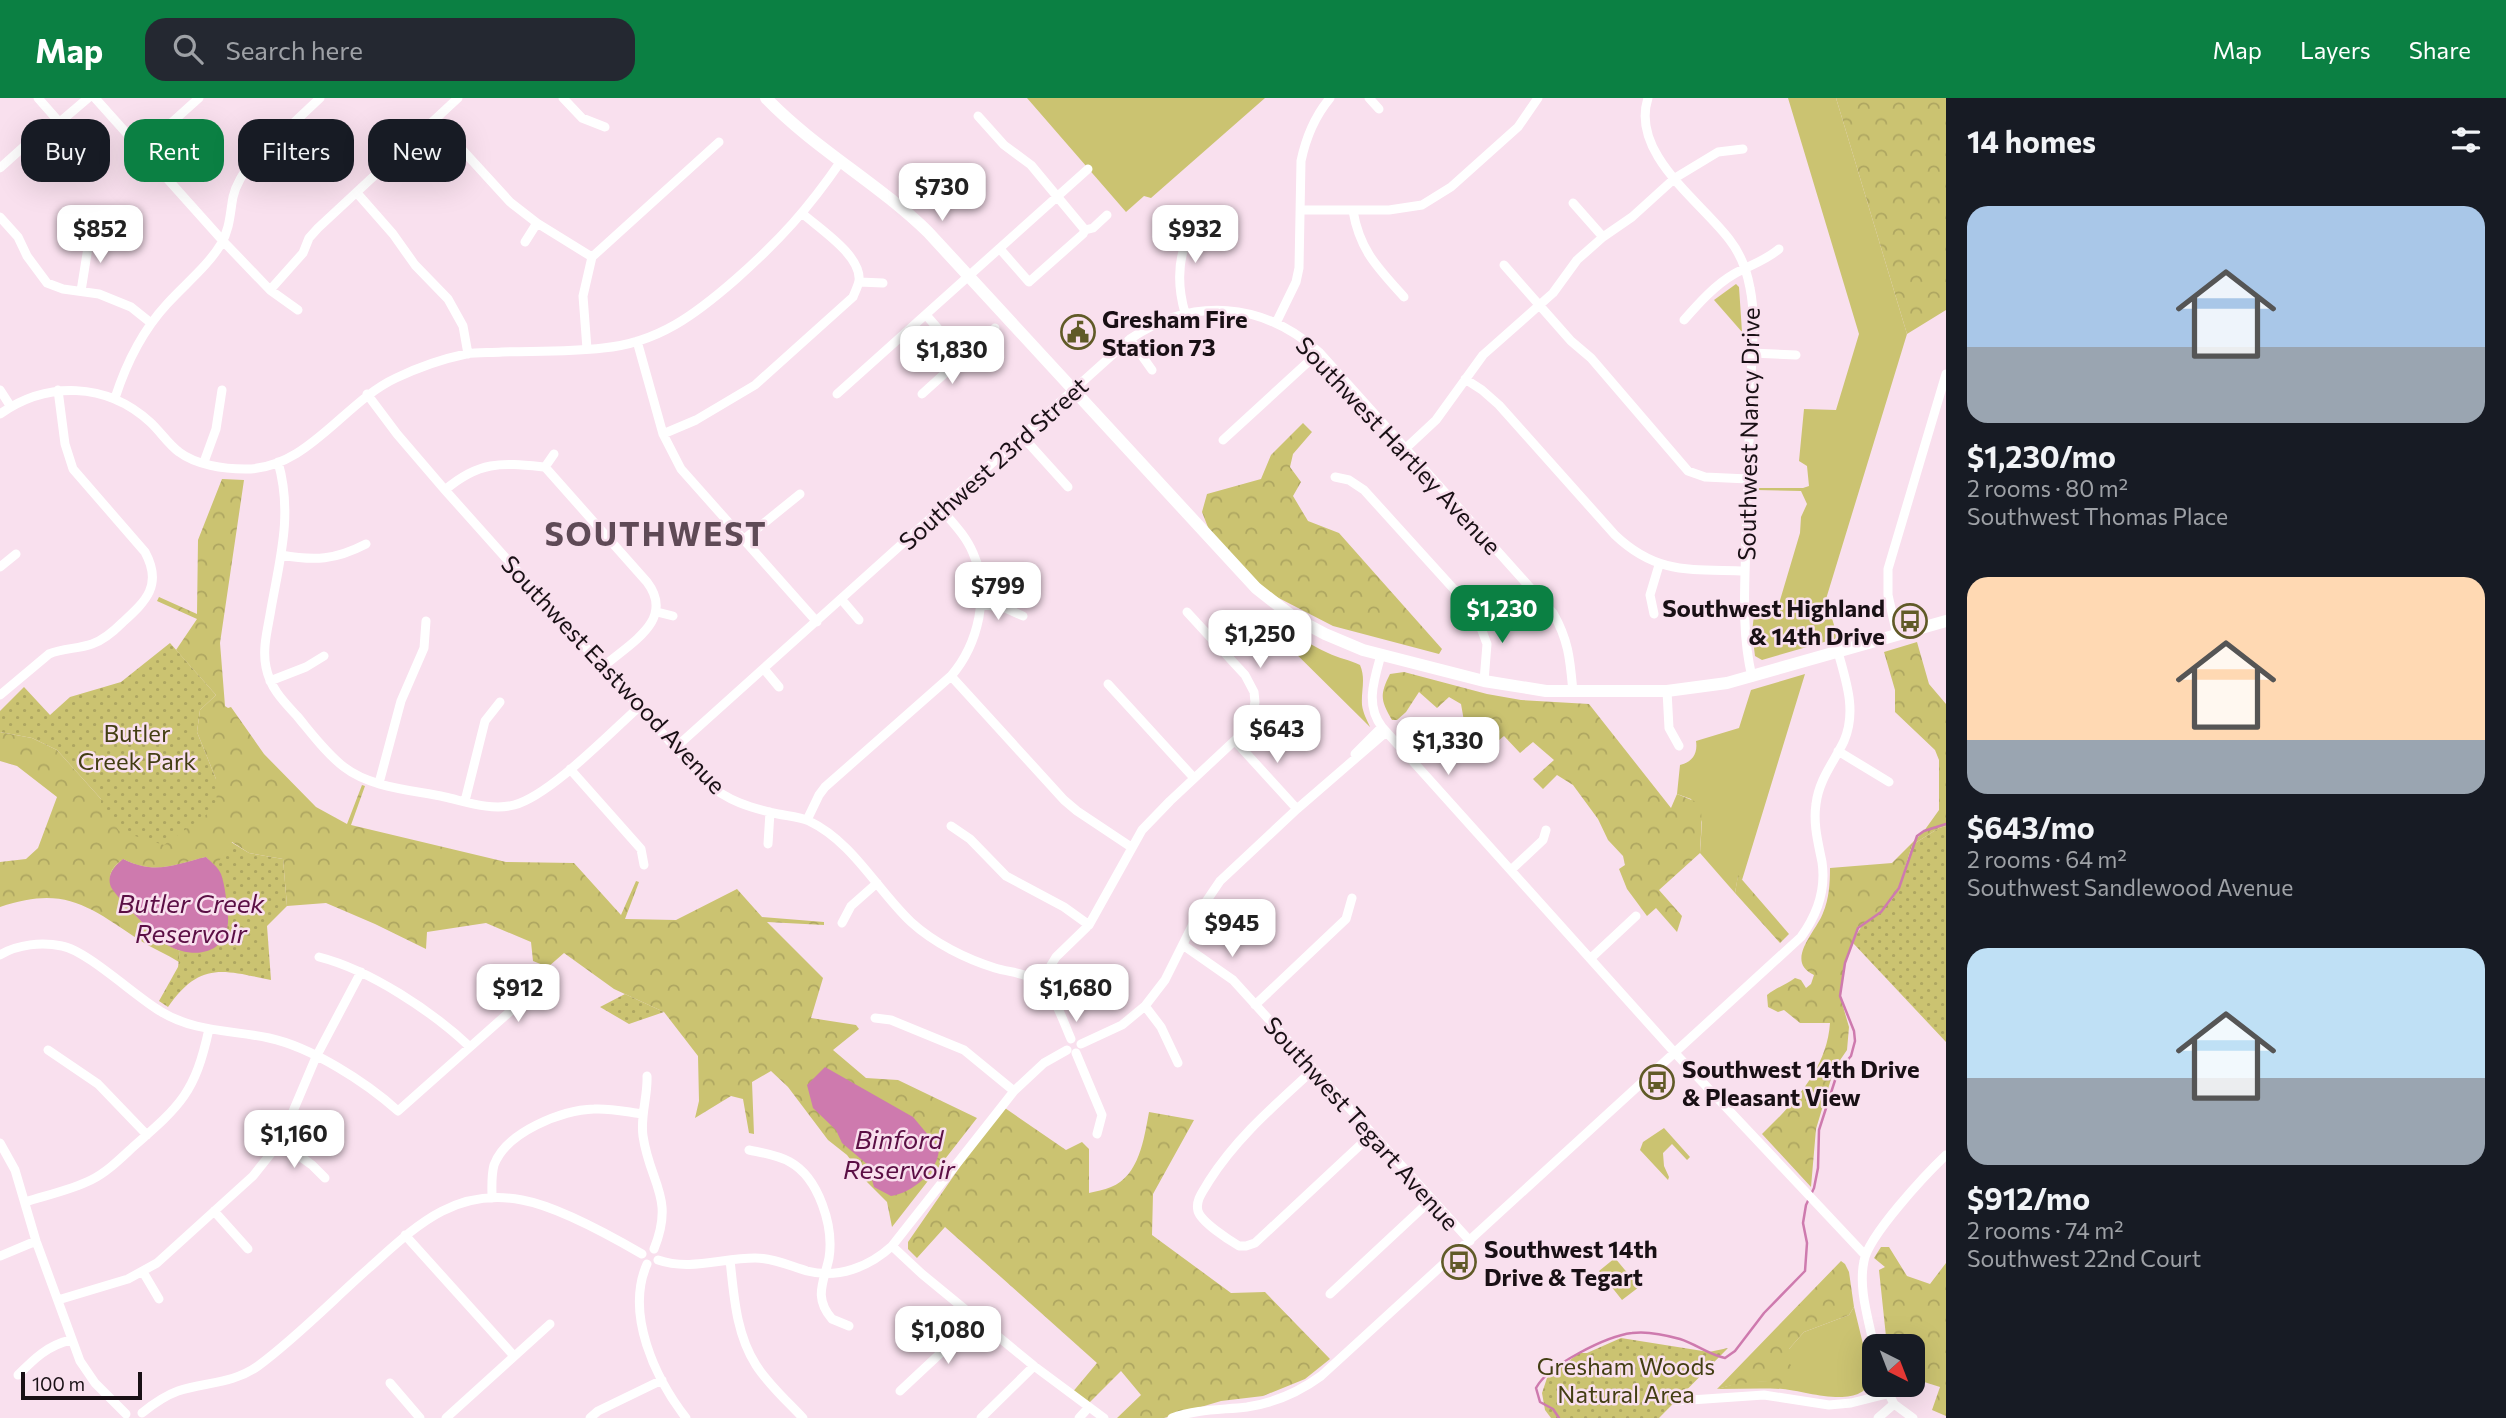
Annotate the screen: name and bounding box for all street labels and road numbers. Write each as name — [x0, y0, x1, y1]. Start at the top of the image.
street label: Southwest Nancy Drive — [1731, 307, 1765, 561]
street label: Southwest Hartley Avenue — [1290, 330, 1508, 560]
street label: Southwest 23rd Street — [893, 370, 1094, 556]
street label: Southwest Eastwood Avenue — [496, 549, 732, 799]
street label: Southwest Tegart Avenue — [1258, 1010, 1466, 1236]

